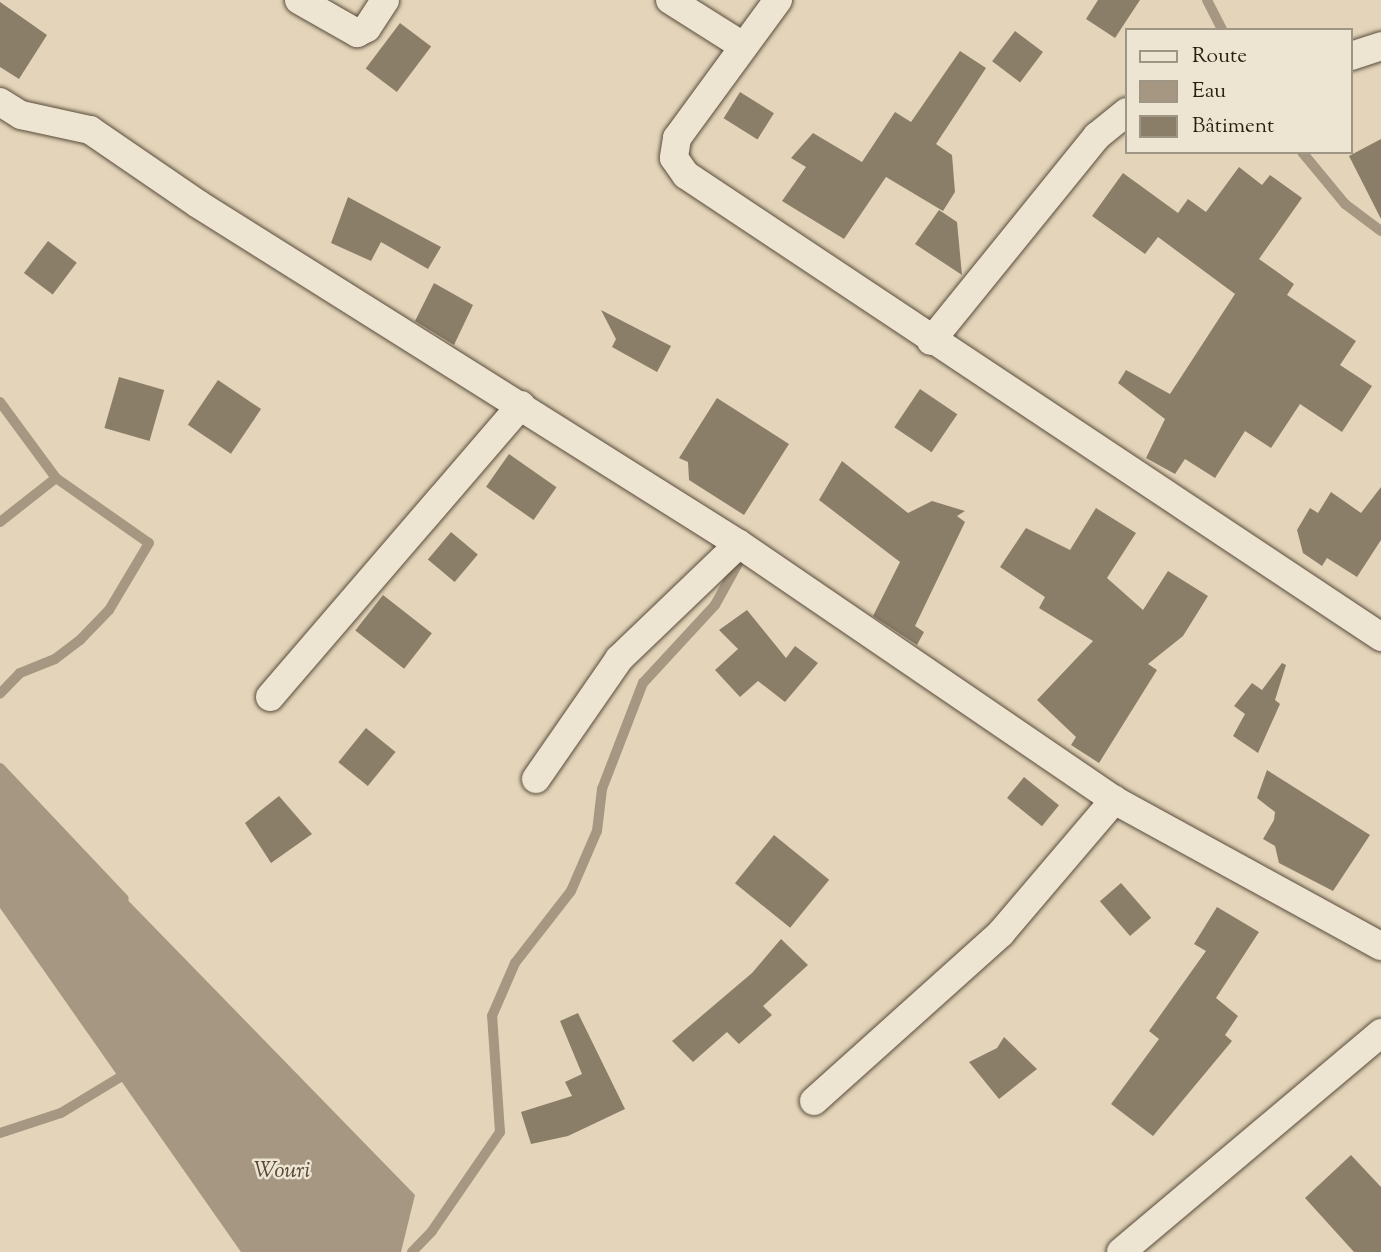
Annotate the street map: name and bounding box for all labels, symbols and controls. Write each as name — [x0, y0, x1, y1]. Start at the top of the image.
legend — [1126, 28, 1353, 154]
text: Route — [1192, 42, 1247, 72]
text: Eau — [1192, 77, 1226, 107]
text: Bâtiment — [1192, 112, 1274, 142]
water label: Wouri — [254, 1158, 310, 1186]

